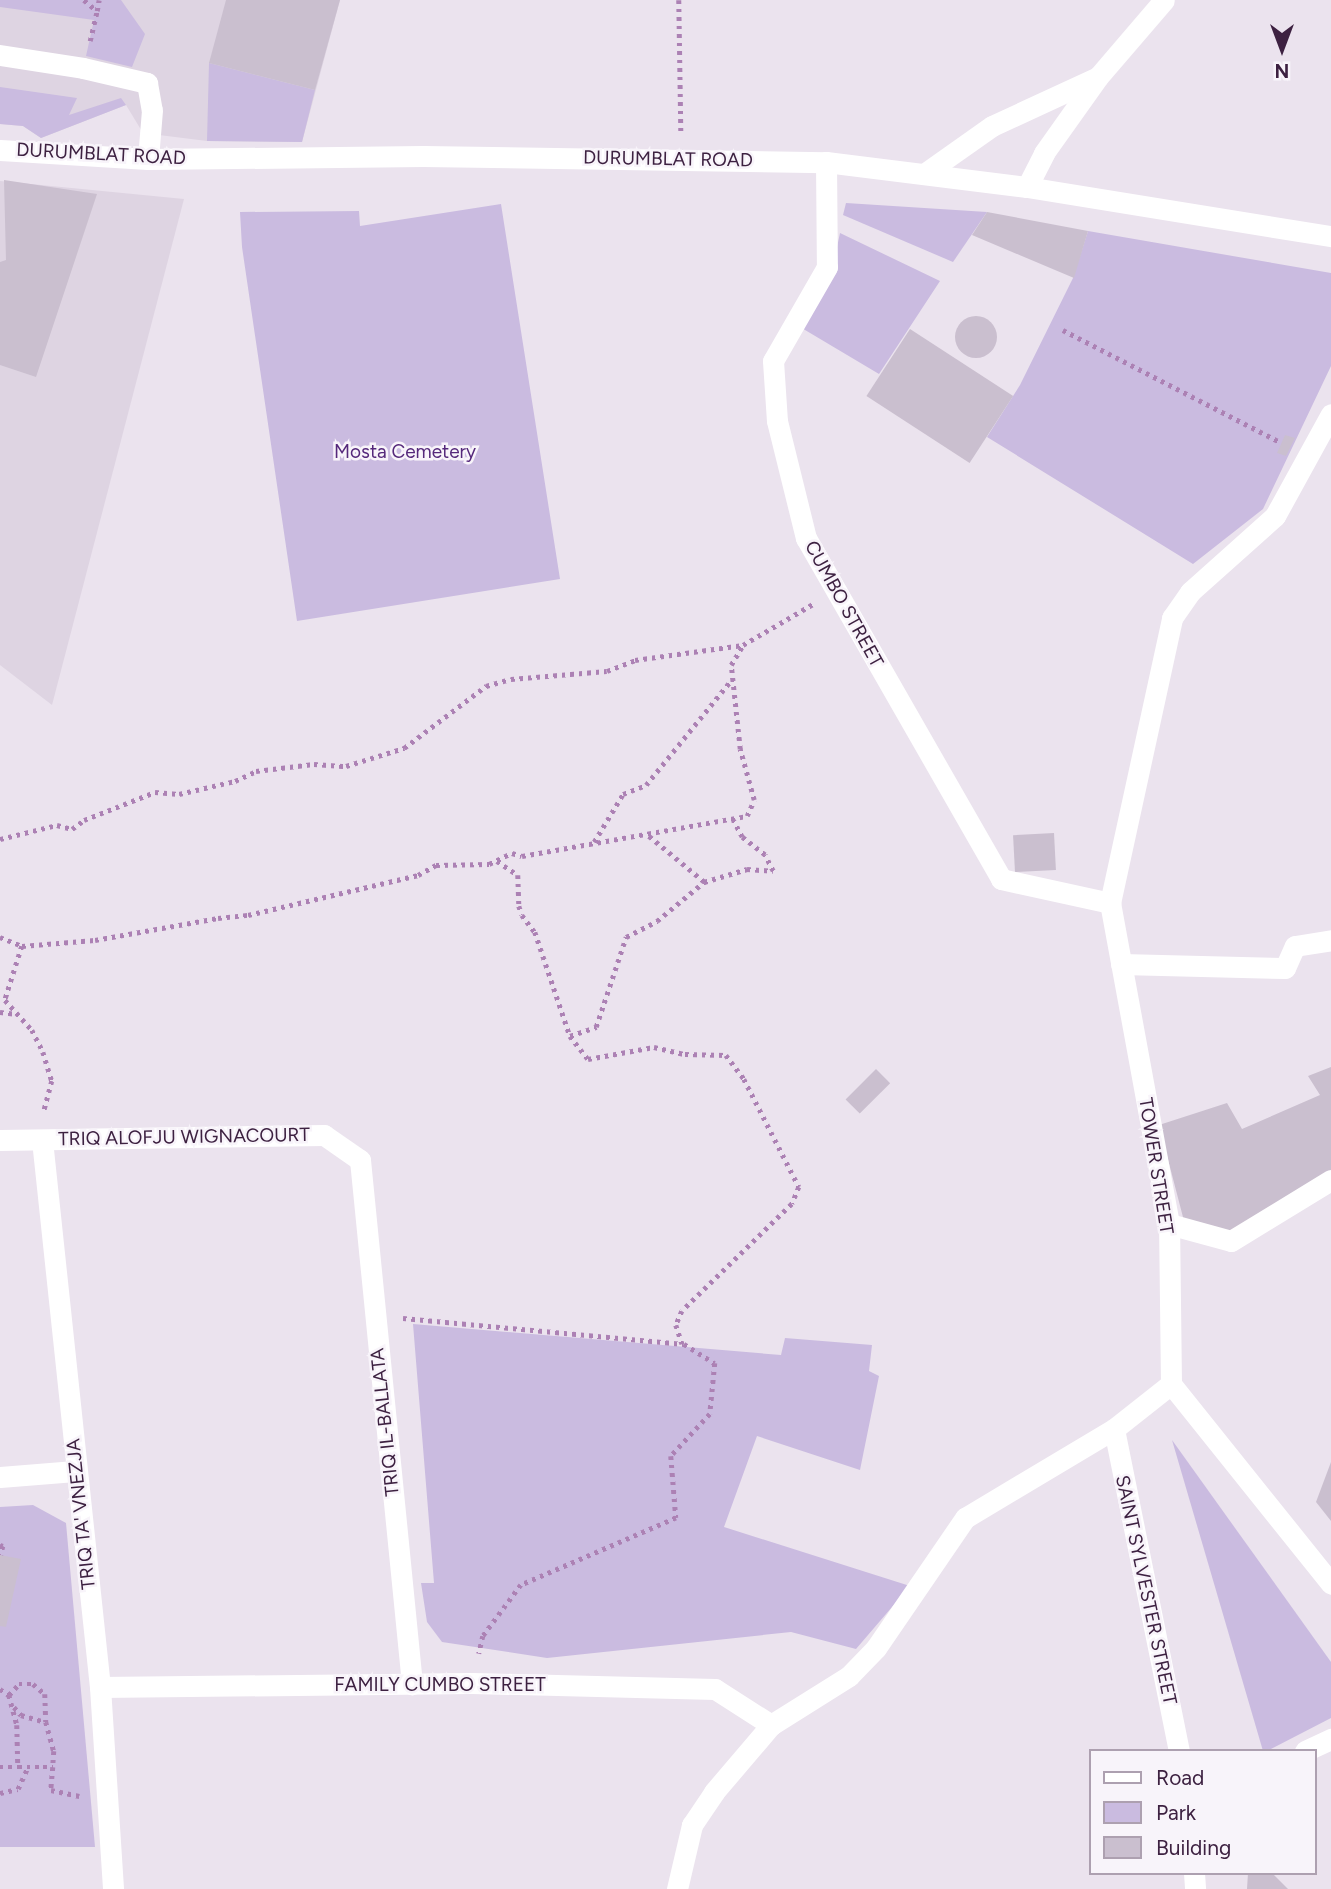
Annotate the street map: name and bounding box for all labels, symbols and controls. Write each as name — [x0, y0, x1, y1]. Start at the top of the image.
north arrow — [1247, 14, 1317, 84]
text: N — [1275, 59, 1289, 82]
street label: DURUMBLAT ROAD — [16, 138, 186, 170]
street label: DURUMBLAT ROAD — [583, 146, 753, 172]
park label: Mosta Cemetery — [334, 441, 476, 463]
street label: CUMBO STREET — [800, 537, 888, 671]
street label: TOWER STREET — [1134, 1096, 1178, 1236]
street label: TRIQ ALOFJU WIGNACOURT — [58, 1123, 310, 1151]
street label: TRIQ IL-BALLATA — [366, 1347, 404, 1497]
street label: TRIQ TA' VNEZJA — [62, 1437, 100, 1591]
street label: SAINT SYLVESTER STREET — [1111, 1473, 1181, 1707]
street label: FAMILY CUMBO STREET — [334, 1674, 546, 1696]
legend — [1090, 1749, 1317, 1875]
text: Road — [1156, 1765, 1204, 1790]
text: Park — [1156, 1800, 1196, 1825]
text: Building — [1156, 1835, 1231, 1860]

